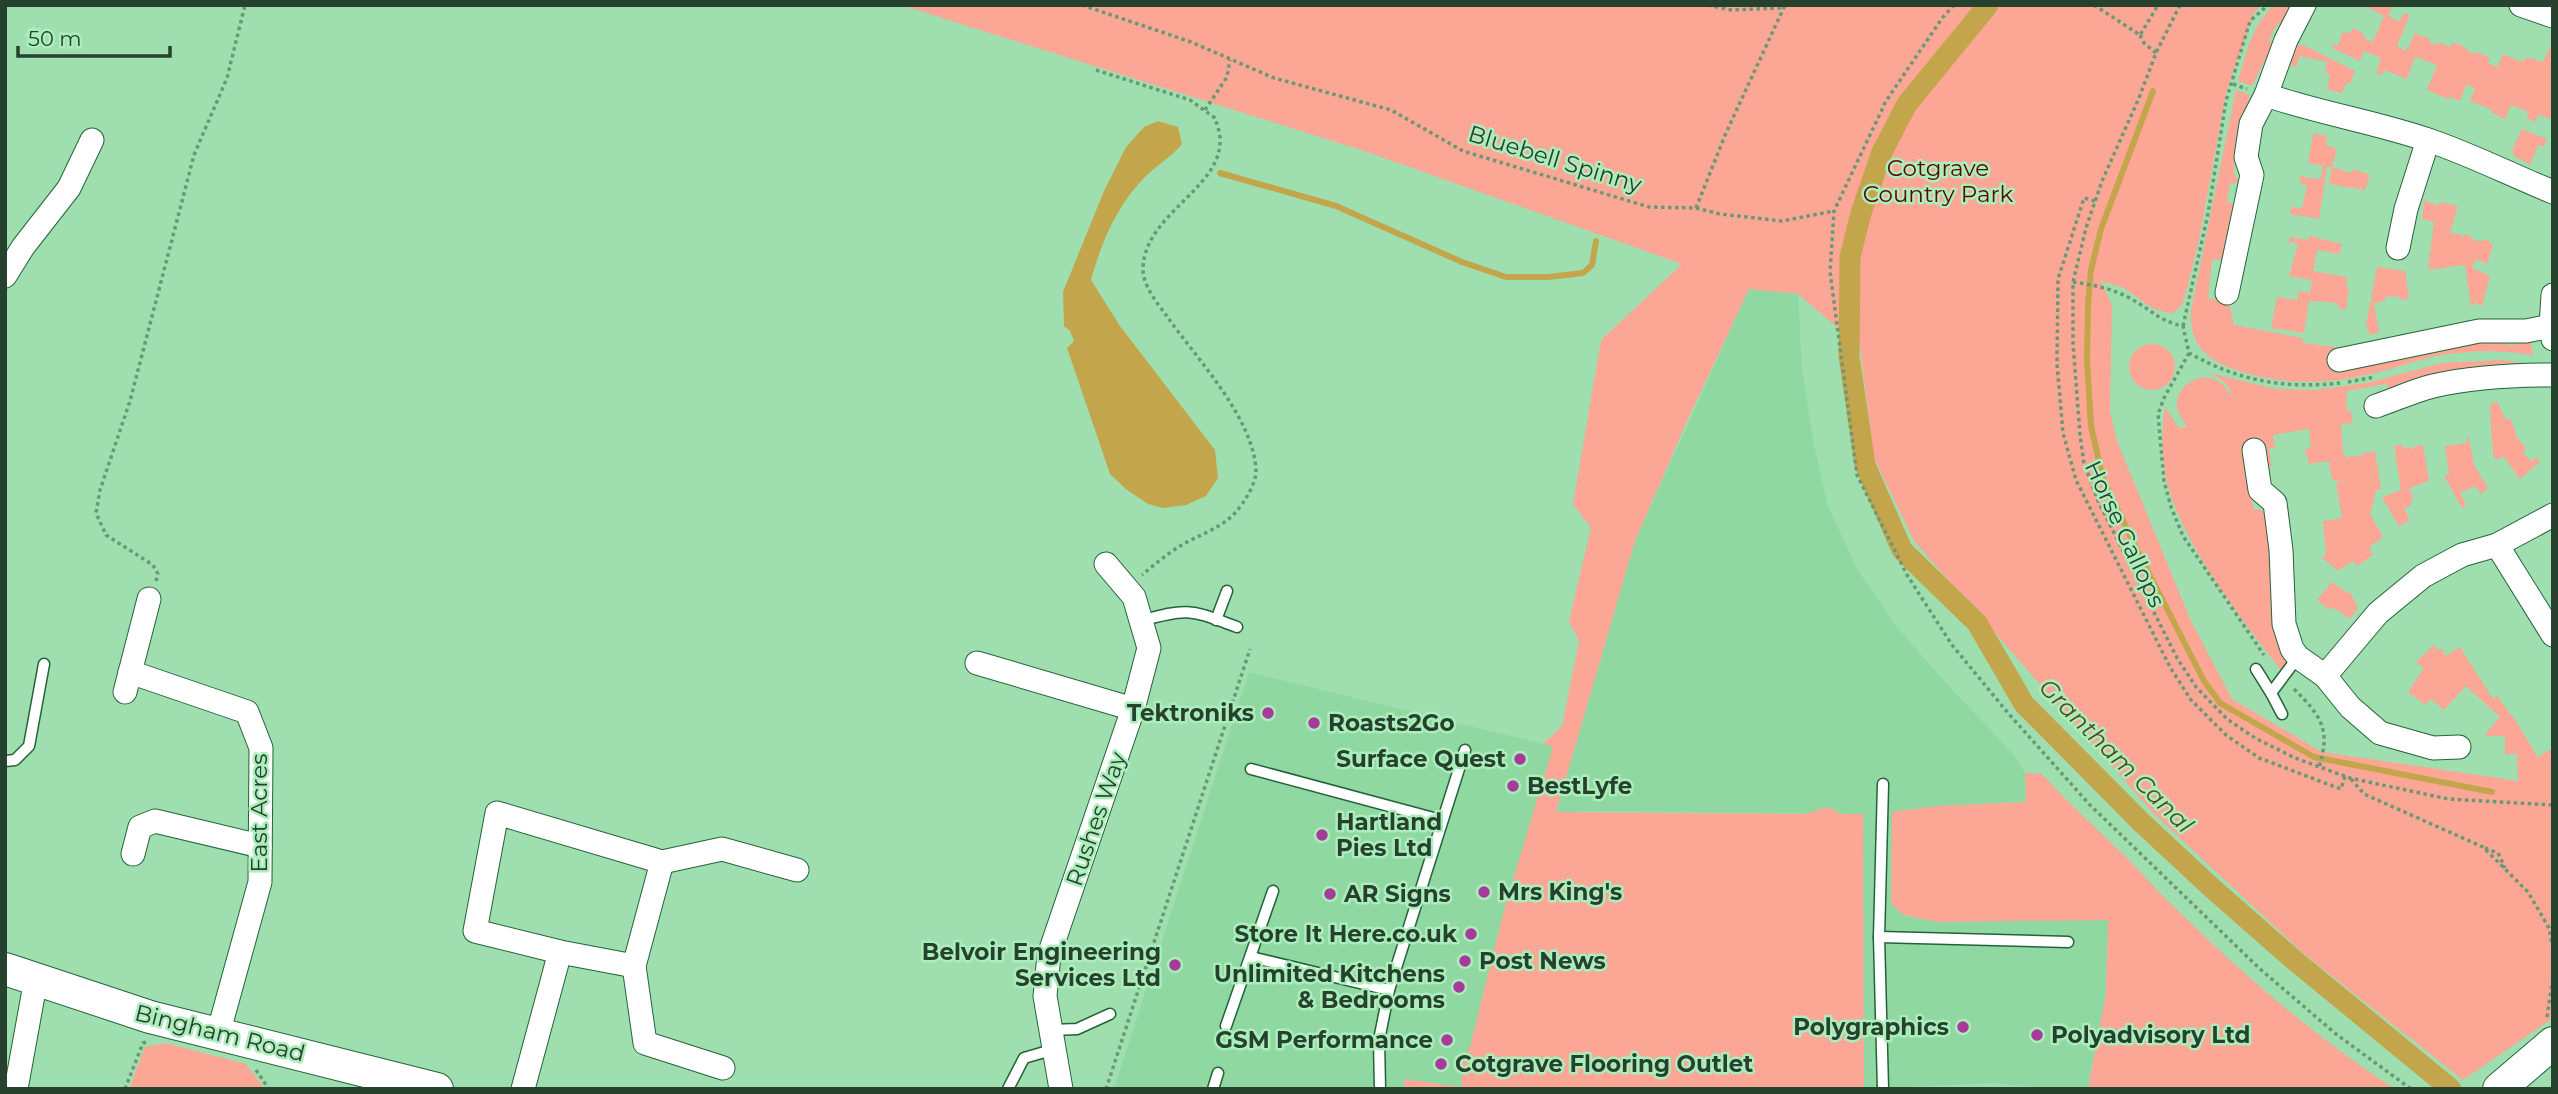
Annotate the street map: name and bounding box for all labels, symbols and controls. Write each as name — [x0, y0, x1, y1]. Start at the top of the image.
scale bar — [18, 14, 170, 58]
text: 50 m — [28, 26, 82, 51]
street label: Bluebell Spinny — [1465, 119, 1646, 199]
park label: Cotgrave Country Park — [1863, 154, 2014, 208]
street label: Horse Gallops — [2079, 456, 2171, 612]
water label: Grantham Canal — [2033, 672, 2200, 839]
place label: Tektroniks — [1127, 699, 1254, 727]
marker: Tektroniks — [1260, 705, 1276, 721]
place label: Roasts2Go — [1328, 709, 1455, 737]
marker: Roasts2Go — [1306, 715, 1322, 731]
place label: Surface Quest — [1336, 745, 1506, 773]
street label: Rushes Way — [1060, 748, 1132, 890]
marker: Surface Quest — [1512, 751, 1528, 767]
street label: East Acres — [245, 754, 273, 872]
place label: BestLyfe — [1527, 772, 1632, 800]
marker: BestLyfe — [1505, 778, 1521, 794]
place label: Hartland Pies Ltd — [1336, 808, 1442, 862]
marker: Hartland Pies Ltd — [1314, 827, 1330, 843]
place label: Mrs King's — [1498, 878, 1622, 906]
place label: AR Signs — [1343, 880, 1451, 908]
marker: Mrs King's — [1476, 884, 1492, 900]
marker: AR Signs — [1322, 886, 1338, 902]
place label: Store It Here.co.uk — [1235, 920, 1458, 948]
marker: Store It Here.co.uk — [1463, 926, 1479, 942]
place label: Belvoir Engineering Services Ltd — [922, 938, 1161, 992]
place label: Post News — [1479, 947, 1606, 975]
marker: Post News — [1457, 953, 1473, 969]
marker: Belvoir Engineering Services Ltd — [1167, 957, 1183, 973]
place label: Unlimited Kitchens & Bedrooms — [1214, 960, 1445, 1014]
marker: Unlimited Kitchens & Bedrooms — [1451, 979, 1467, 995]
street label: Bingham Road — [132, 998, 308, 1068]
place label: Polygraphics — [1793, 1013, 1949, 1041]
marker: Polygraphics — [1955, 1019, 1971, 1035]
place label: Polyadvisory Ltd — [2051, 1021, 2250, 1049]
place label: GSM Performance — [1215, 1026, 1433, 1054]
marker: Polyadvisory Ltd — [2029, 1027, 2045, 1043]
marker: GSM Performance — [1439, 1032, 1455, 1048]
place label: Cotgrave Flooring Outlet — [1455, 1050, 1753, 1078]
marker: Cotgrave Flooring Outlet — [1433, 1056, 1449, 1072]

